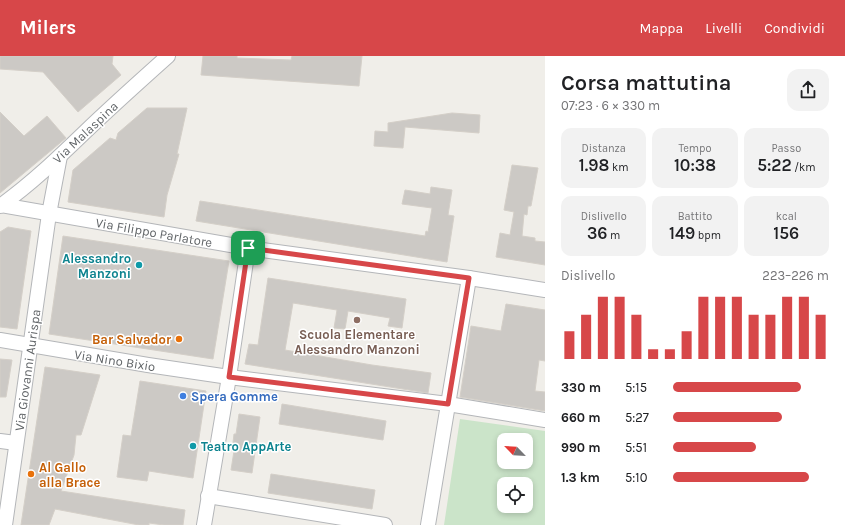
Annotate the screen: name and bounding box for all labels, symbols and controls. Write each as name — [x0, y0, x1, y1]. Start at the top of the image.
text: Milers — [20, 17, 76, 39]
text: Mappa — [640, 20, 683, 37]
text: Livelli — [705, 20, 742, 37]
text: Condividi — [764, 20, 825, 37]
button: share — [787, 69, 829, 111]
text: Corsa mattutina — [561, 70, 731, 96]
street label: Via Malaspina — [50, 98, 121, 166]
text: 07:23 · 6 × 330 m — [561, 98, 660, 113]
text: Distanza — [581, 142, 626, 155]
text: Tempo — [678, 142, 712, 155]
text: Passo — [771, 142, 801, 155]
text: 1.98 — [579, 155, 609, 175]
text: 10:38 — [674, 155, 716, 175]
text: 5:22 — [757, 155, 792, 175]
text: km — [609, 161, 628, 174]
text: /km — [792, 161, 816, 174]
text: Dislivello — [581, 210, 627, 223]
text: Battito — [678, 210, 712, 223]
text: kcal — [776, 210, 797, 223]
street label: Via Filippo Parlatore — [94, 215, 214, 250]
text: 36 — [587, 223, 608, 243]
text: 149 — [669, 223, 695, 243]
text: 156 — [773, 223, 799, 243]
text: m — [608, 229, 620, 242]
text: bpm — [695, 229, 721, 242]
pin — [231, 231, 265, 265]
icon: arrive — [237, 237, 259, 259]
place label: Alessandro Manzoni — [62, 251, 131, 281]
marker: Alessandro Manzoni — [134, 260, 144, 270]
text: Dislivello — [561, 268, 615, 283]
text: 223–226 m — [762, 268, 829, 283]
street label: Via Giovanni Aurispa — [12, 308, 43, 432]
marker: Scuola Elementare Alessandro Manzoni — [352, 315, 362, 325]
place label: Scuola Elementare Alessandro Manzoni — [294, 327, 420, 357]
place label: Bar Salvador — [92, 332, 172, 347]
marker: Bar Salvador — [174, 334, 184, 344]
street label: Via Nino Bixio — [73, 347, 157, 374]
text: 330 m — [561, 380, 601, 395]
text: 5:15 — [625, 380, 647, 395]
place label: Spera Gomme — [191, 389, 278, 404]
marker: Spera Gomme — [178, 391, 188, 401]
text: 660 m — [561, 410, 601, 425]
text: 5:27 — [625, 410, 649, 425]
north arrow — [497, 433, 533, 469]
map controls — [497, 433, 533, 513]
place label: Teatro AppArte — [201, 439, 292, 454]
text: 990 m — [561, 440, 601, 455]
text: 5:51 — [625, 440, 647, 455]
marker: Teatro AppArte — [188, 441, 198, 451]
place label: Al Gallo alla Brace — [39, 460, 100, 490]
marker: Al Gallo alla Brace — [26, 469, 36, 479]
text: 1.3 km — [561, 470, 600, 485]
text: 5:10 — [625, 470, 647, 485]
button: locate — [497, 477, 533, 513]

